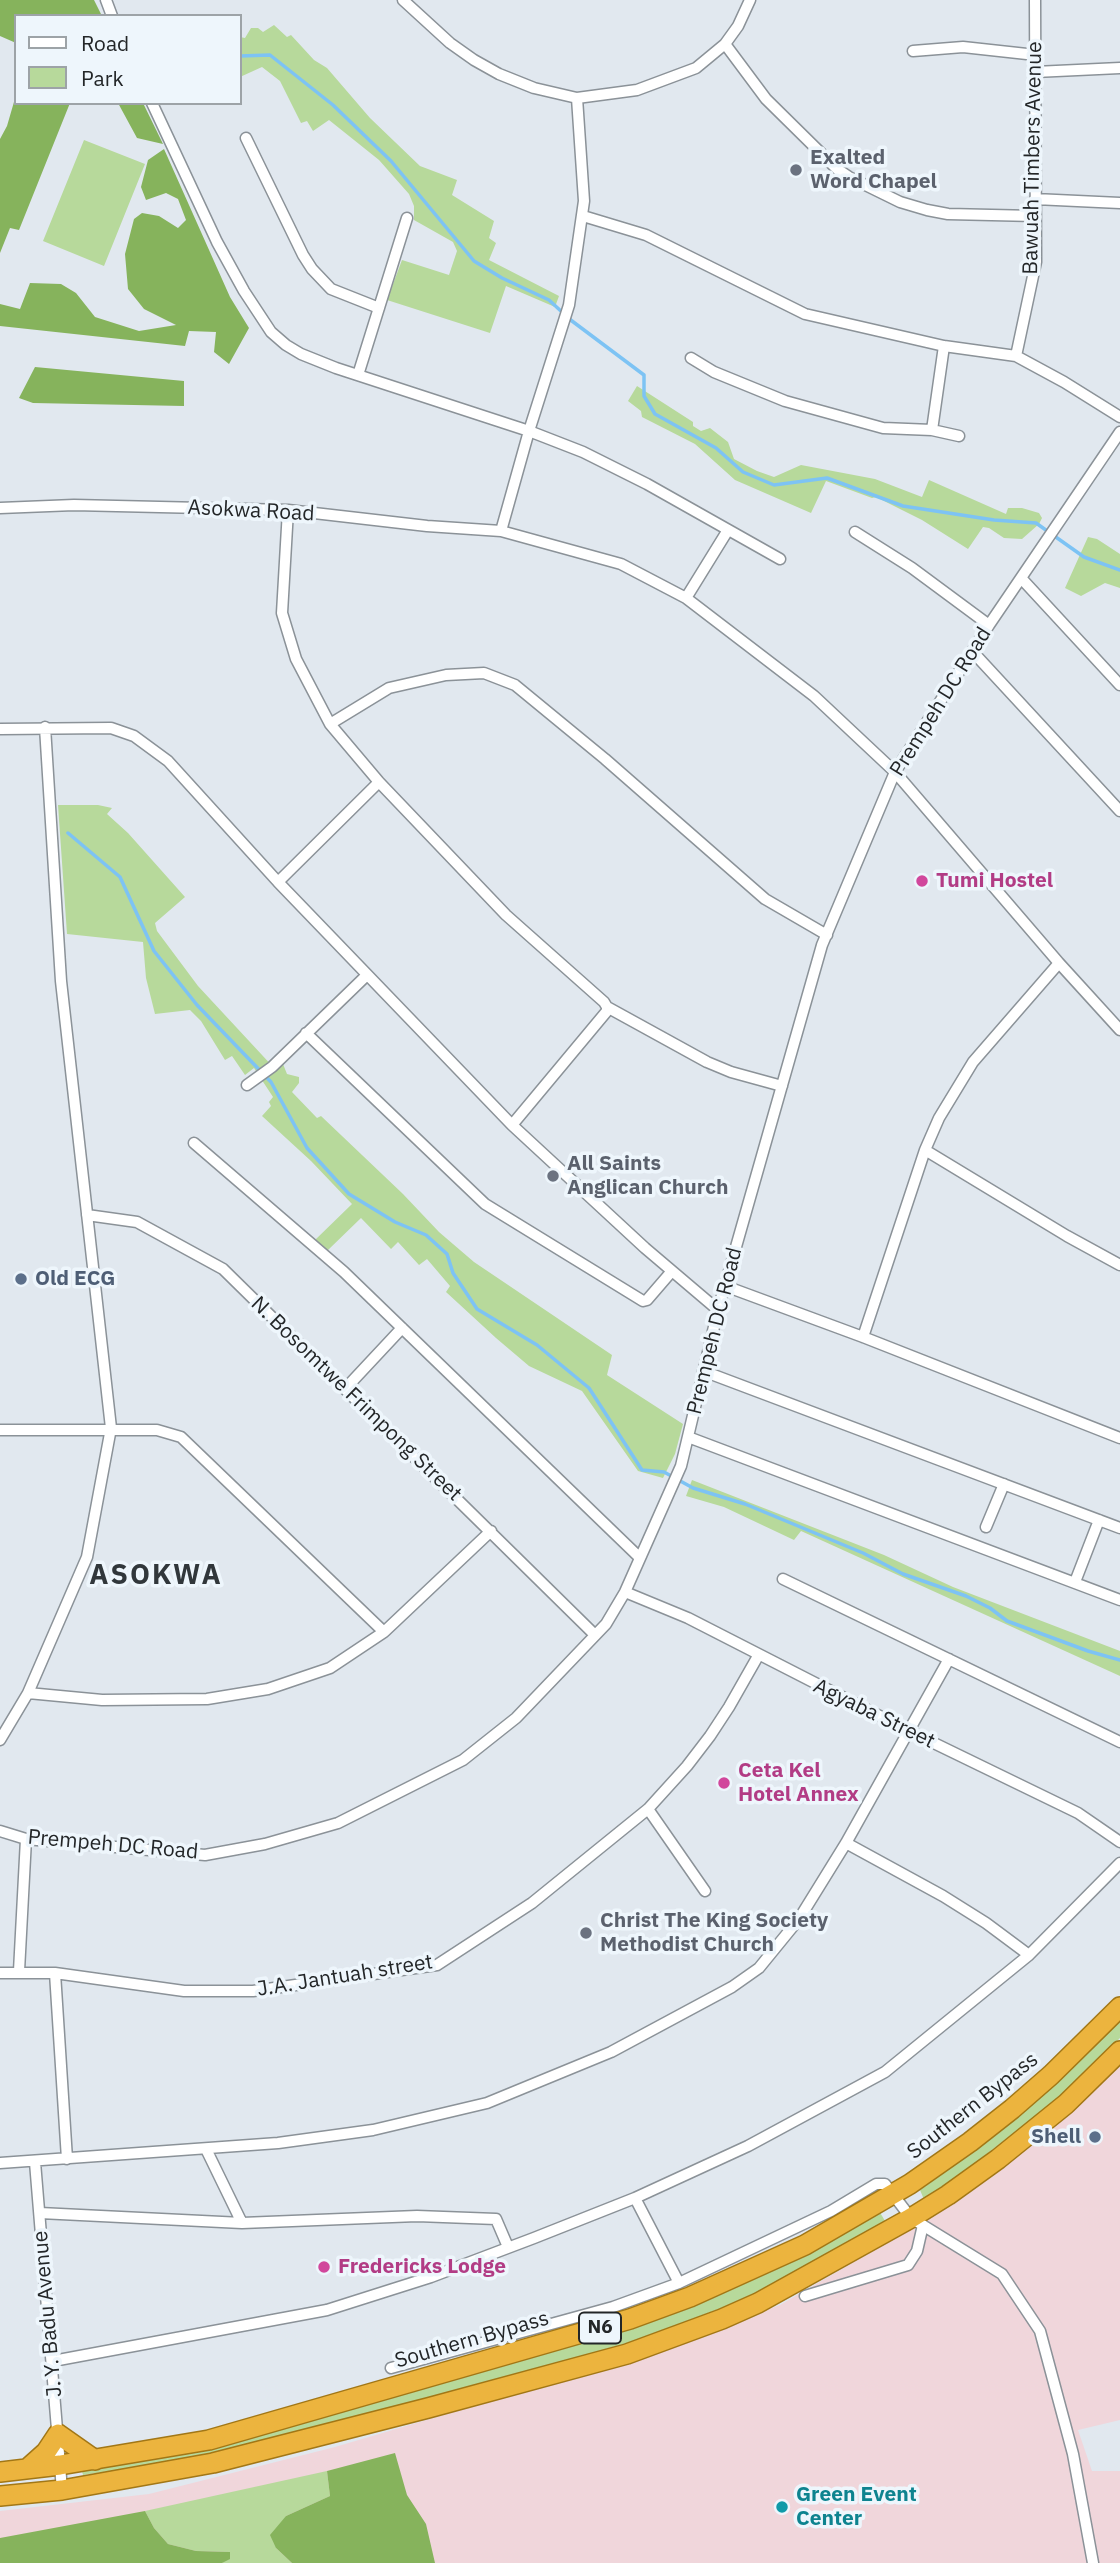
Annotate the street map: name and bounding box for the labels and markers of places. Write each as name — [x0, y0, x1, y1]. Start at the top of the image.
place label: Exalted Word Chapel — [810, 145, 937, 195]
marker: Exalted Word Chapel — [788, 162, 804, 178]
place label: Tumi Hostel — [936, 868, 1053, 894]
marker: Tumi Hostel — [914, 873, 930, 889]
place label: All Saints Anglican Church — [567, 1151, 729, 1201]
marker: All Saints Anglican Church — [545, 1168, 561, 1184]
place label: Old ECG — [35, 1266, 115, 1292]
marker: Old ECG — [13, 1271, 29, 1287]
place label: Ceta Kel Hotel Annex — [738, 1758, 859, 1808]
marker: Ceta Kel Hotel Annex — [716, 1775, 732, 1791]
place label: Christ The King Society Methodist Church — [600, 1908, 828, 1958]
marker: Christ The King Society Methodist Church — [578, 1925, 594, 1941]
place label: Shell — [1031, 2124, 1081, 2150]
marker: Shell — [1087, 2129, 1103, 2145]
place label: Fredericks Lodge — [338, 2254, 506, 2280]
marker: Fredericks Lodge — [316, 2259, 332, 2275]
place label: Green Event Center — [796, 2482, 917, 2532]
marker: Green Event Center — [774, 2499, 790, 2515]

